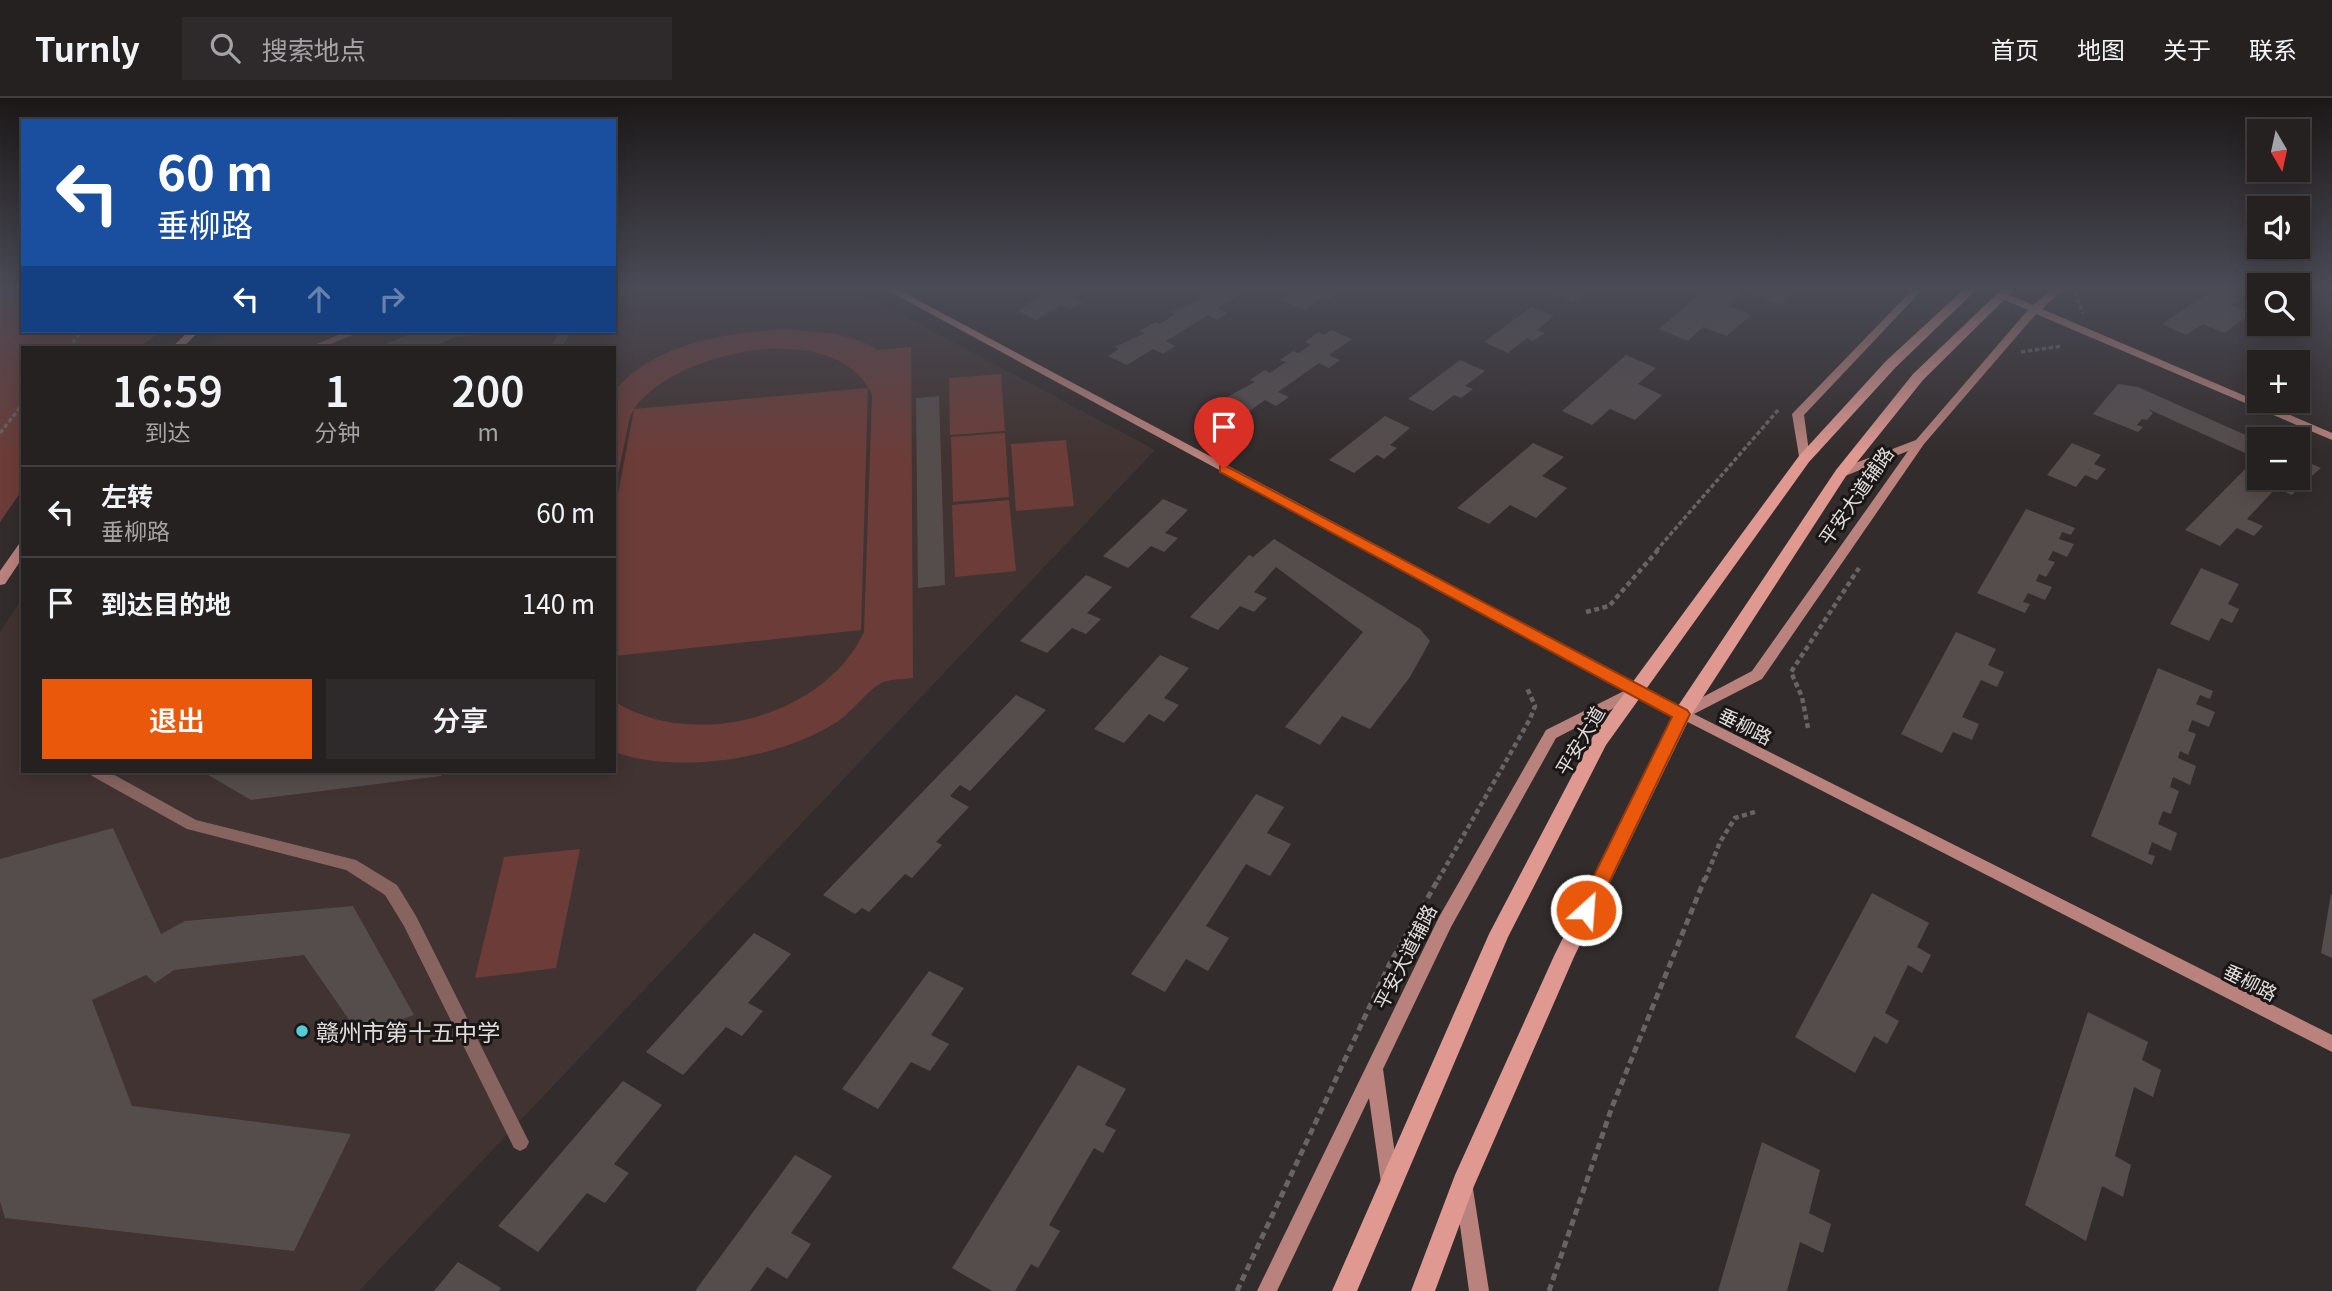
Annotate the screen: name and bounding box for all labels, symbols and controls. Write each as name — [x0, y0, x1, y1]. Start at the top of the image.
search box — [182, 17, 672, 80]
text: Turnly — [35, 24, 140, 72]
icon: search — [206, 29, 244, 67]
text: 搜索地点 — [262, 30, 366, 67]
text: 首页 — [1991, 31, 2039, 66]
text: 地图 — [2077, 31, 2125, 66]
text: 关于 — [2163, 31, 2211, 66]
text: 联系 — [2249, 31, 2297, 66]
north arrow — [2247, 119, 2310, 182]
map controls — [2247, 119, 2310, 490]
text: 60 m — [157, 134, 273, 205]
icon: left — [42, 147, 133, 238]
button: sound — [2247, 196, 2310, 259]
text: 垂柳路 — [157, 200, 253, 246]
button: search — [2247, 273, 2310, 336]
icon: left — [227, 280, 265, 318]
icon: ahead — [300, 280, 338, 318]
icon: right — [373, 280, 411, 318]
button: + — [2247, 350, 2310, 413]
text: 16:59 — [112, 358, 223, 419]
text: 1 — [325, 358, 349, 419]
text: 200 — [452, 358, 525, 419]
pin — [1194, 397, 1254, 469]
icon: arrive — [1205, 408, 1243, 446]
text: 到达 — [145, 414, 191, 448]
text: 分钟 — [314, 414, 360, 448]
text: m — [477, 414, 499, 448]
button: − — [2247, 427, 2310, 490]
street label: 平安大道辅路 — [1811, 441, 1899, 549]
text: 左转 — [101, 476, 153, 513]
icon: left — [42, 493, 80, 531]
text: 60 m — [536, 493, 595, 530]
text: 垂柳路 — [101, 513, 170, 547]
icon: arrive — [42, 584, 80, 622]
text: 到达目的地 — [101, 584, 231, 621]
text: 140 m — [522, 584, 595, 621]
button: 退出 — [42, 679, 312, 759]
button: 分享 — [326, 679, 595, 759]
street label: 平安大道 — [1548, 700, 1610, 780]
street label: 垂柳路 — [1714, 700, 1778, 750]
position arrow — [1549, 873, 1623, 947]
street label: 平安大道辅路 — [1366, 899, 1442, 1013]
street label: 垂柳路 — [2219, 956, 2283, 1006]
place label: 赣州市第十五中学 — [316, 1014, 500, 1048]
marker: 赣州市第十五中学 — [294, 1023, 310, 1039]

